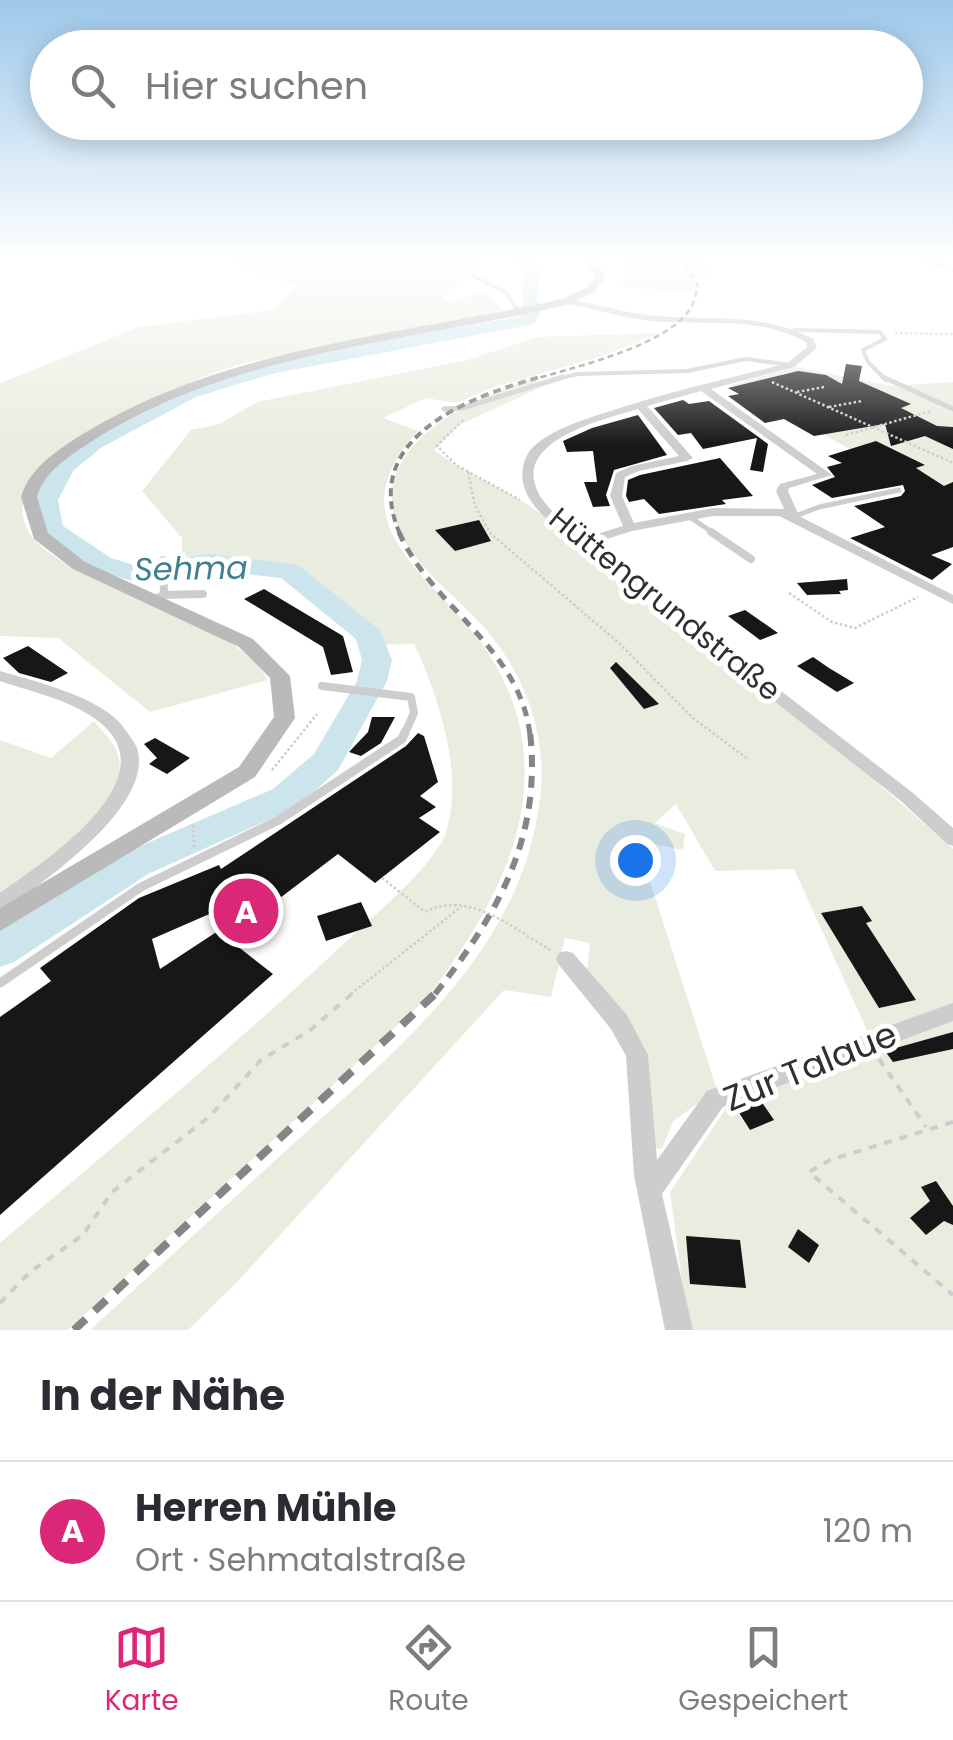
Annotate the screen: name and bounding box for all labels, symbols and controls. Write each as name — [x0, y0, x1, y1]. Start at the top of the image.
search box — [30, 30, 923, 140]
icon: search — [65, 58, 120, 113]
text: Hier suchen — [145, 59, 368, 112]
street label: Hüttengrundstraße — [540, 497, 790, 711]
water label: Sehma — [134, 545, 248, 591]
your location — [610, 835, 661, 886]
pin: A — [214, 874, 278, 948]
street label: Zur Talaue — [716, 1009, 904, 1123]
text: In der Nähe — [40, 1366, 285, 1425]
text: Herren Mühle — [135, 1481, 397, 1534]
text: A — [61, 1508, 84, 1553]
text: 120 m — [823, 1508, 913, 1553]
text: Ort · Sehmatalstraße — [135, 1537, 466, 1582]
tab: Karte — [105, 1620, 179, 1722]
tab: Route — [388, 1620, 469, 1722]
tab: Gespeichert — [678, 1620, 848, 1722]

